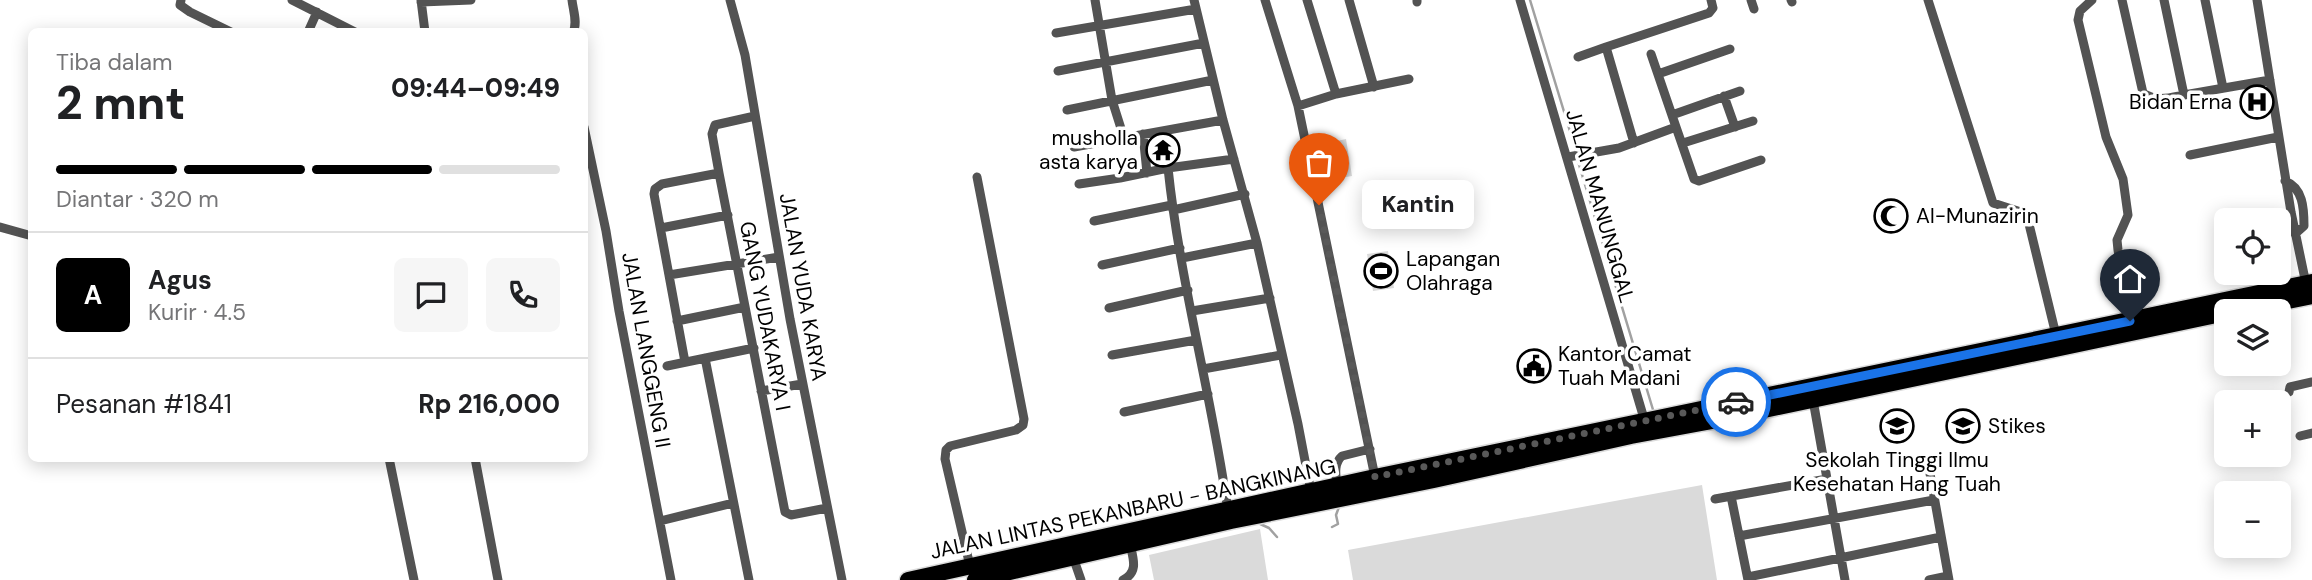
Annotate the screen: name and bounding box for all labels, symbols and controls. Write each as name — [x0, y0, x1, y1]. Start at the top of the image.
text: Tiba dalam — [56, 47, 173, 77]
text: 09:44–09:49 — [391, 71, 560, 105]
text: 2 mnt — [56, 73, 185, 133]
hospital icon: Bidan Erna — [2238, 83, 2276, 121]
place label: Bidan Erna — [2129, 88, 2232, 116]
street label: JALAN MANUNGGAL — [1559, 106, 1641, 306]
place label: musholla asta karya — [1039, 124, 1138, 176]
temple icon: musholla asta karya — [1144, 131, 1182, 169]
pin — [1289, 133, 1349, 205]
icon: bag — [1300, 144, 1338, 182]
callout: Kantin — [1361, 180, 1473, 230]
text: Diantar · 320 m — [56, 184, 219, 214]
text: Kantin — [1382, 189, 1454, 219]
street label: JALAN YUDA KARYA — [773, 191, 833, 383]
mosque icon: Al-Munazirin — [1872, 197, 1910, 235]
place label: Al-Munazirin — [1916, 202, 2039, 230]
map controls — [2214, 208, 2291, 558]
button: locate — [2214, 208, 2291, 285]
street label: GANG YUDAKARYA I — [733, 219, 797, 413]
place label: Lapangan Olahraga — [1406, 245, 1500, 297]
pin — [2100, 249, 2160, 321]
street label: JALAN LANGGENG II — [615, 250, 677, 450]
sports icon: Lapangan Olahraga — [1362, 252, 1400, 290]
button: chat — [394, 258, 468, 332]
button: phone — [486, 258, 560, 332]
icon: home — [2111, 260, 2149, 298]
text: Agus — [148, 263, 212, 297]
text: A — [84, 278, 102, 312]
text: Kurir · 4.5 — [148, 297, 246, 327]
button: layers — [2214, 299, 2291, 376]
place label: Kantor Camat Tuah Madani — [1558, 340, 1692, 392]
public building icon: Kantor Camat Tuah Madani — [1515, 347, 1553, 385]
courier — [1701, 367, 1771, 437]
icon: car — [1717, 383, 1755, 421]
text: Pesanan #1841 — [56, 387, 232, 421]
text: Rp 216,000 — [418, 387, 560, 421]
button: + — [2214, 390, 2291, 467]
school or university icon: Sekolah Tinggi Ilmu Kesehatan Hang Tuah — [1878, 407, 1916, 445]
school or university icon: Stikes — [1944, 407, 1982, 445]
place label: Stikes — [1988, 412, 2046, 440]
place label: Sekolah Tinggi Ilmu Kesehatan Hang Tuah — [1793, 446, 2001, 498]
street label: JALAN LINTAS PEKANBARU - BANGKINANG — [928, 452, 1338, 566]
button: − — [2214, 481, 2291, 558]

